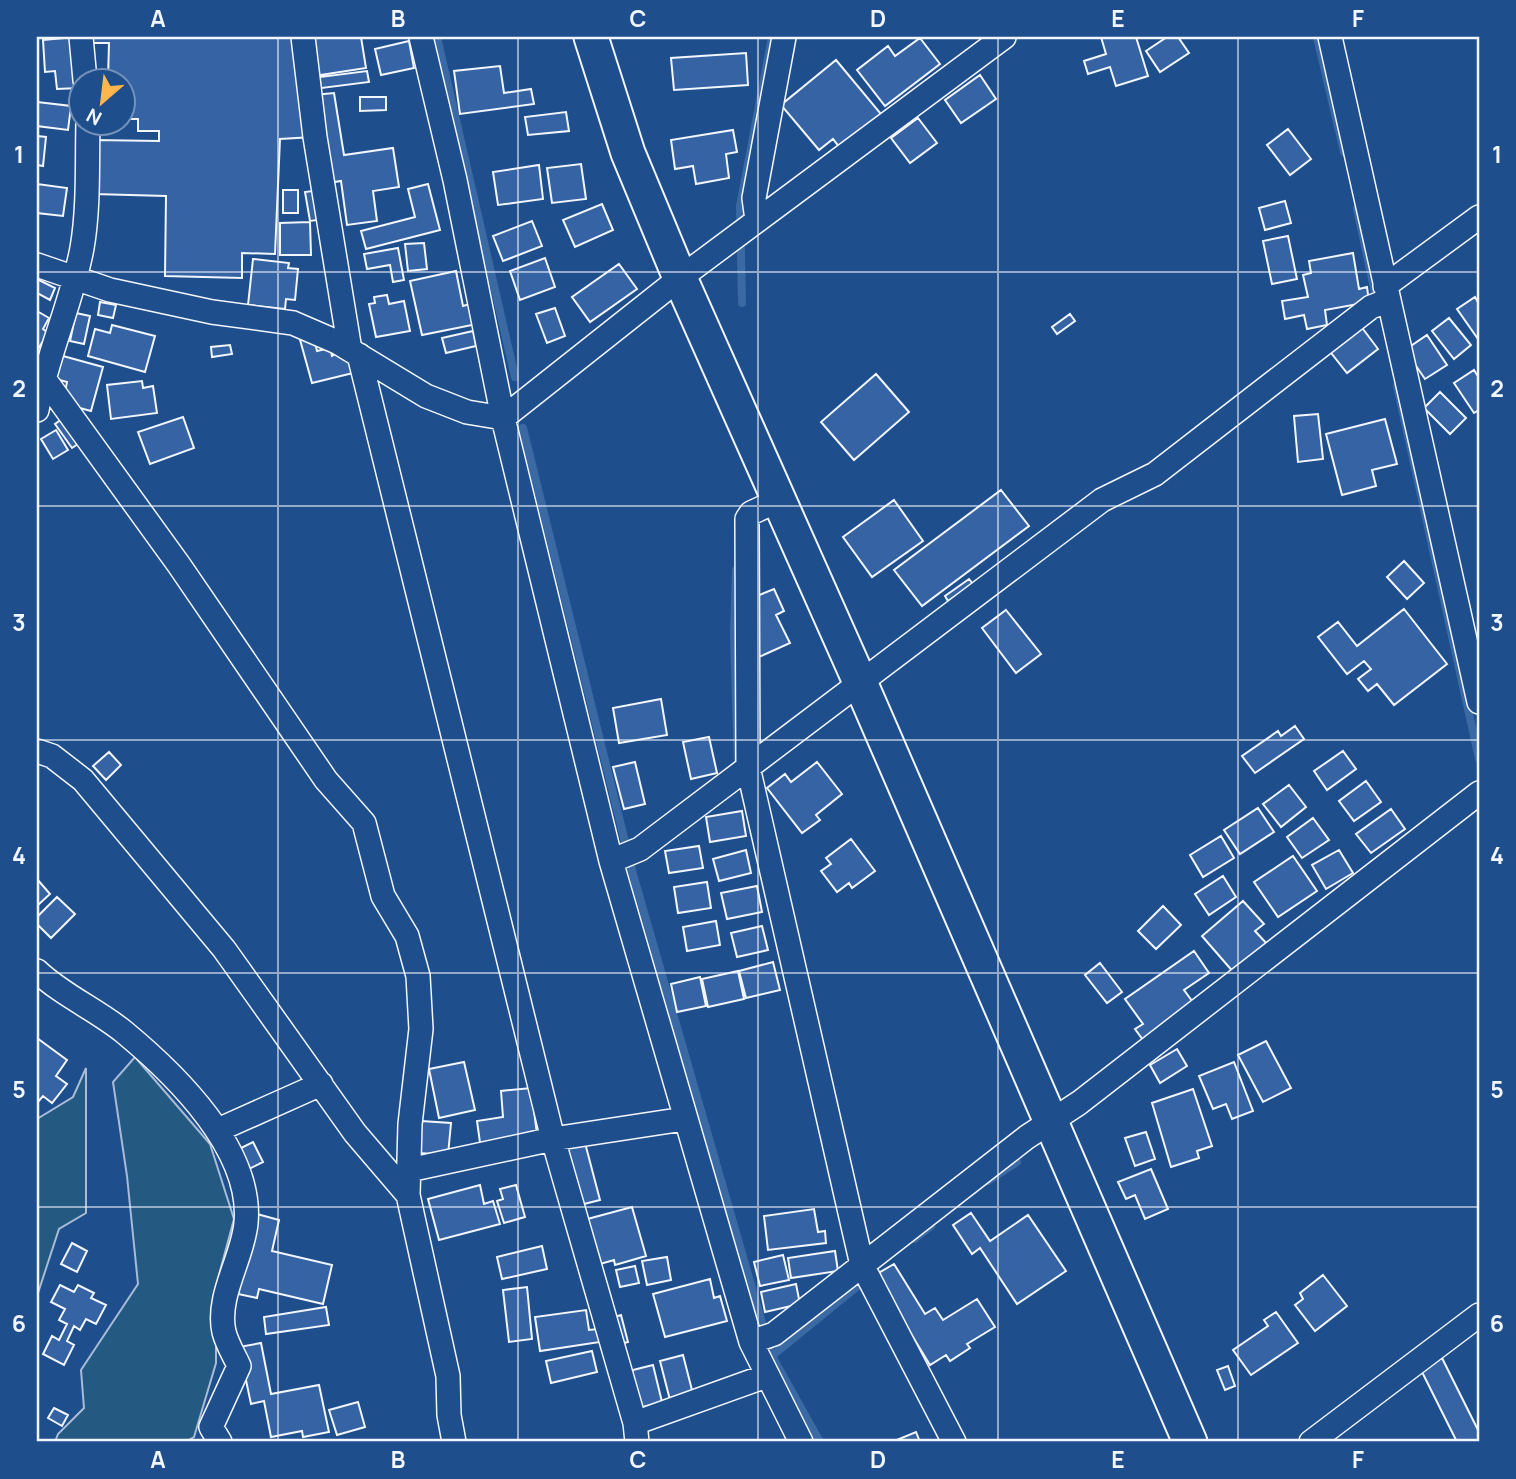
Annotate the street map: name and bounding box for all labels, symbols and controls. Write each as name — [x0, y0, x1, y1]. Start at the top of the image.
text: A — [150, 2, 166, 34]
text: B — [391, 2, 405, 34]
text: C — [630, 2, 647, 34]
text: D — [870, 2, 886, 34]
text: E — [1111, 2, 1125, 34]
text: F — [1352, 2, 1364, 34]
north arrow — [66, 66, 136, 136]
text: N — [82, 102, 106, 132]
text: 1 — [14, 138, 24, 170]
text: 1 — [1492, 138, 1502, 170]
text: 2 — [12, 372, 26, 404]
text: 2 — [1490, 372, 1504, 404]
text: 3 — [12, 606, 26, 638]
text: 3 — [1490, 606, 1504, 638]
text: 4 — [12, 839, 26, 871]
text: 4 — [1490, 839, 1504, 871]
text: 5 — [12, 1073, 26, 1105]
text: 5 — [1490, 1073, 1504, 1105]
text: 6 — [12, 1307, 26, 1339]
text: 6 — [1490, 1307, 1504, 1339]
text: A — [150, 1443, 166, 1475]
text: B — [391, 1443, 405, 1475]
text: C — [630, 1443, 647, 1475]
text: D — [870, 1443, 886, 1475]
text: E — [1111, 1443, 1125, 1475]
text: F — [1352, 1443, 1364, 1475]

